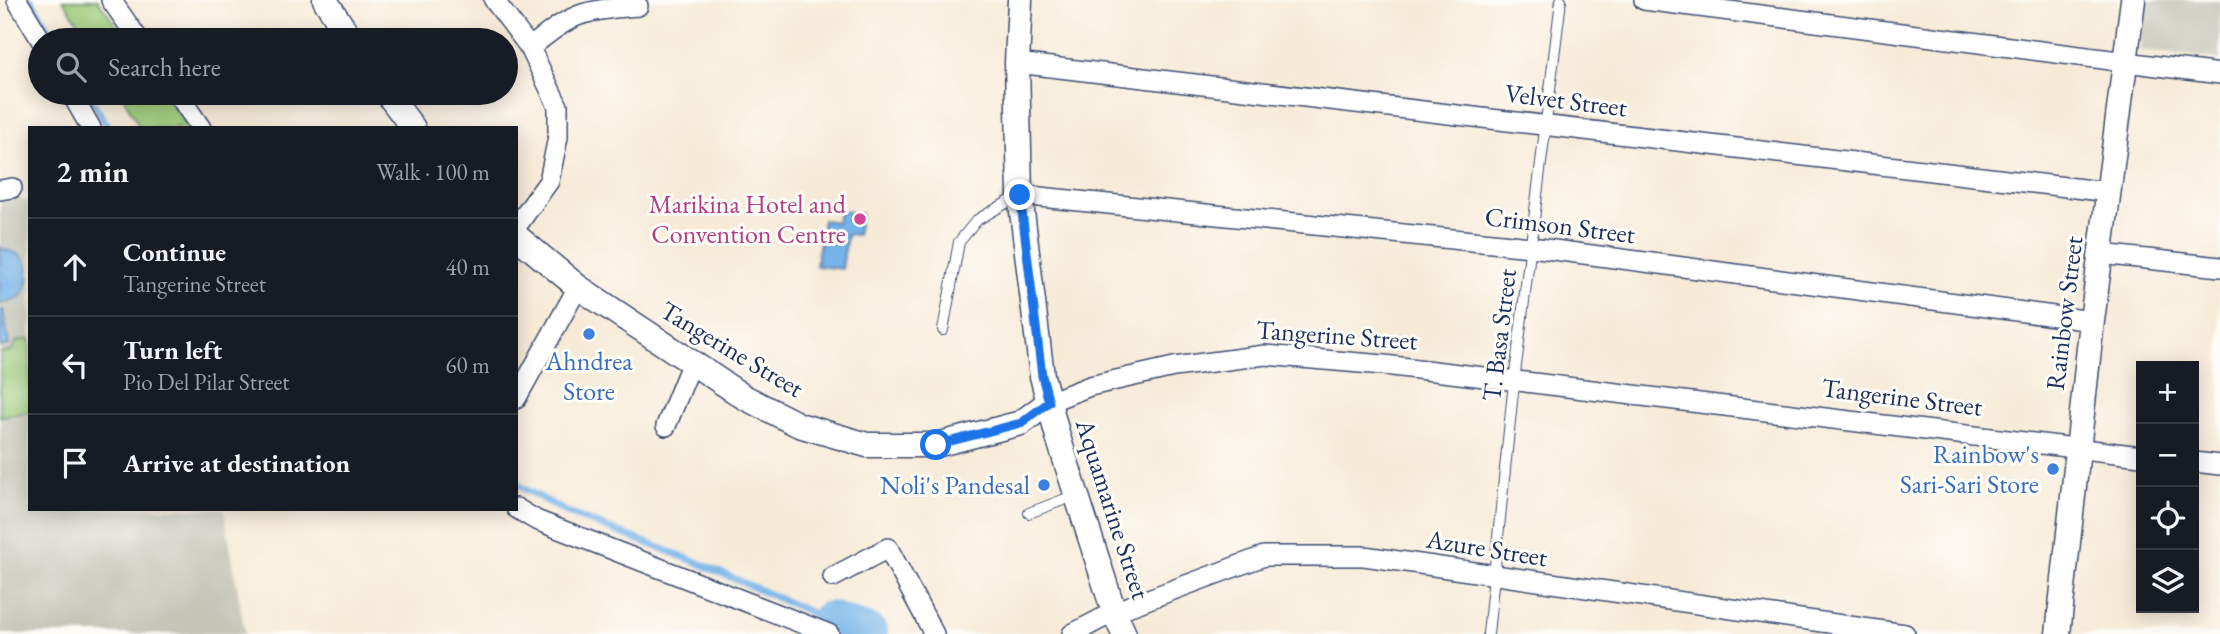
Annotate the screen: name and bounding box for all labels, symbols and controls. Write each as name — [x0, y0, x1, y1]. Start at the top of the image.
search box — [28, 28, 518, 105]
icon: search — [52, 48, 90, 86]
text: Search here — [108, 50, 221, 84]
street label: Velvet Street — [1503, 76, 1629, 124]
text: 2 min — [56, 152, 129, 191]
text: Walk · 100 m — [376, 157, 490, 187]
route end — [1004, 179, 1035, 210]
place label: Marikina Hotel and Convention Centre — [649, 187, 847, 251]
street label: Crimson Street — [1483, 199, 1637, 251]
marker: Marikina Hotel and Convention Centre — [852, 211, 868, 227]
street label: Rainbow Street — [2038, 234, 2090, 392]
text: Continue — [123, 235, 226, 269]
icon: ahead — [56, 248, 94, 286]
text: 40 m — [445, 252, 490, 282]
street label: T. Basa Street — [1474, 267, 1524, 403]
text: Tangerine Street — [123, 269, 266, 299]
street label: Tangerine Street — [654, 293, 810, 405]
street label: Tangerine Street — [1255, 312, 1419, 358]
marker: Ahndrea Store — [581, 326, 597, 342]
text: Turn left — [123, 333, 222, 367]
place label: Ahndrea Store — [544, 344, 633, 408]
icon: left — [56, 346, 94, 384]
text: 60 m — [445, 350, 490, 380]
map controls — [2136, 361, 2199, 613]
button: + — [2136, 361, 2199, 424]
text: Pio Del Pilar Street — [123, 367, 290, 397]
street label: Tangerine Street — [1820, 370, 1984, 424]
street label: Aquamarine Street — [1068, 414, 1158, 603]
button: − — [2136, 424, 2199, 487]
route start — [920, 429, 951, 460]
place label: Rainbow's Sari-Sari Store — [1900, 437, 2039, 501]
icon: arrive — [56, 444, 94, 482]
text: Arrive at destination — [123, 446, 350, 480]
marker: Rainbow's Sari-Sari Store — [2045, 461, 2061, 477]
place label: Noli's Pandesal — [880, 468, 1030, 502]
marker: Noli's Pandesal — [1036, 477, 1052, 493]
button: locate — [2136, 487, 2199, 550]
street label: Azure Street — [1423, 522, 1550, 574]
button: layers — [2136, 550, 2199, 613]

